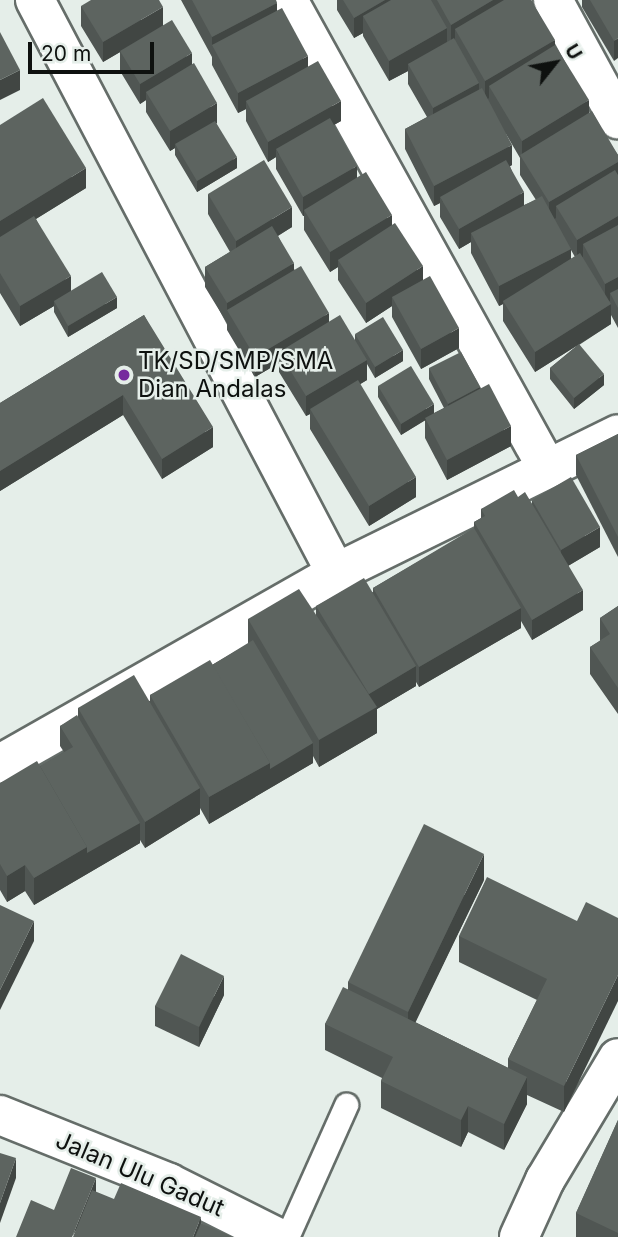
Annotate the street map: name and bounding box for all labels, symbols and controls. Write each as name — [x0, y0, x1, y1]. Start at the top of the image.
scale bar — [32, 28, 158, 72]
north arrow — [520, 28, 590, 98]
text: U — [560, 40, 587, 64]
text: 20 m — [41, 41, 91, 66]
place label: TK/SD/SMP/SMA Dian Andalas — [138, 347, 333, 403]
marker: TK/SD/SMP/SMA Dian Andalas — [116, 367, 132, 383]
street label: Jalan Ulu Gadut — [51, 1126, 229, 1222]

